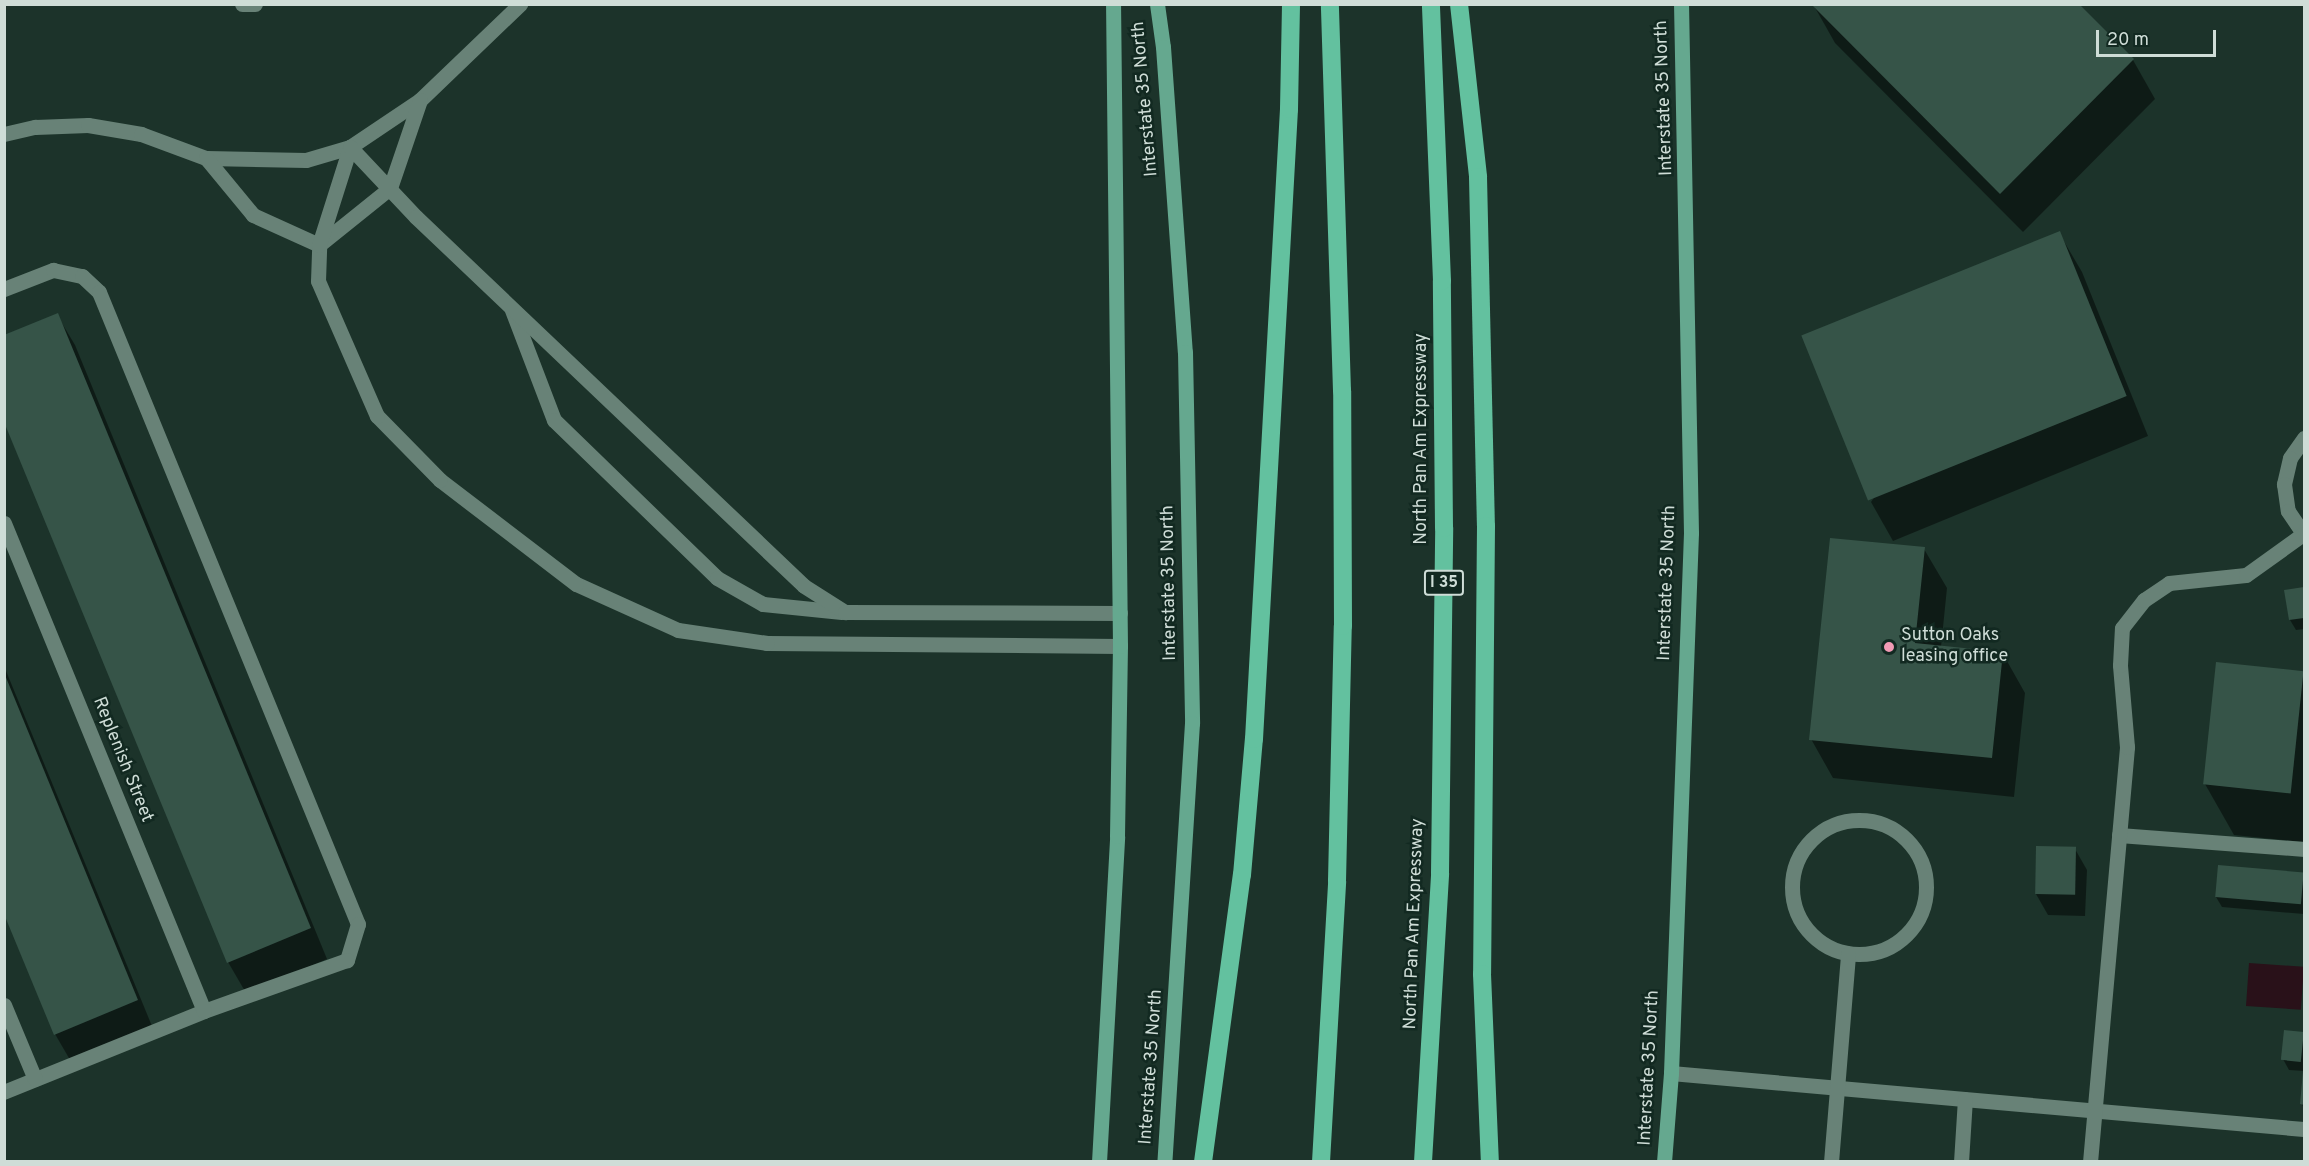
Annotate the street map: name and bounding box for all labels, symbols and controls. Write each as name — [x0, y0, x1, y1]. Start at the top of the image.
scale bar — [2099, 18, 2219, 56]
street label: Interstate 35 North — [1651, 20, 1679, 176]
street label: Interstate 35 North — [1128, 21, 1164, 177]
text: 20 m — [2107, 29, 2149, 52]
street label: North Pan Am Expressway — [1411, 333, 1433, 545]
street label: Interstate 35 North — [1158, 505, 1182, 661]
street label: Interstate 35 North — [1654, 505, 1682, 661]
road number: I 35 — [1423, 570, 1465, 596]
place label: Sutton Oaks leasing office — [1901, 626, 2008, 668]
marker: Sutton Oaks leasing office — [1882, 640, 1896, 654]
street label: Replenish Street — [87, 694, 157, 826]
street label: North Pan Am Expressway — [1401, 818, 1429, 1030]
street label: Interstate 35 North — [1136, 989, 1168, 1145]
street label: Interstate 35 North — [1635, 990, 1665, 1146]

